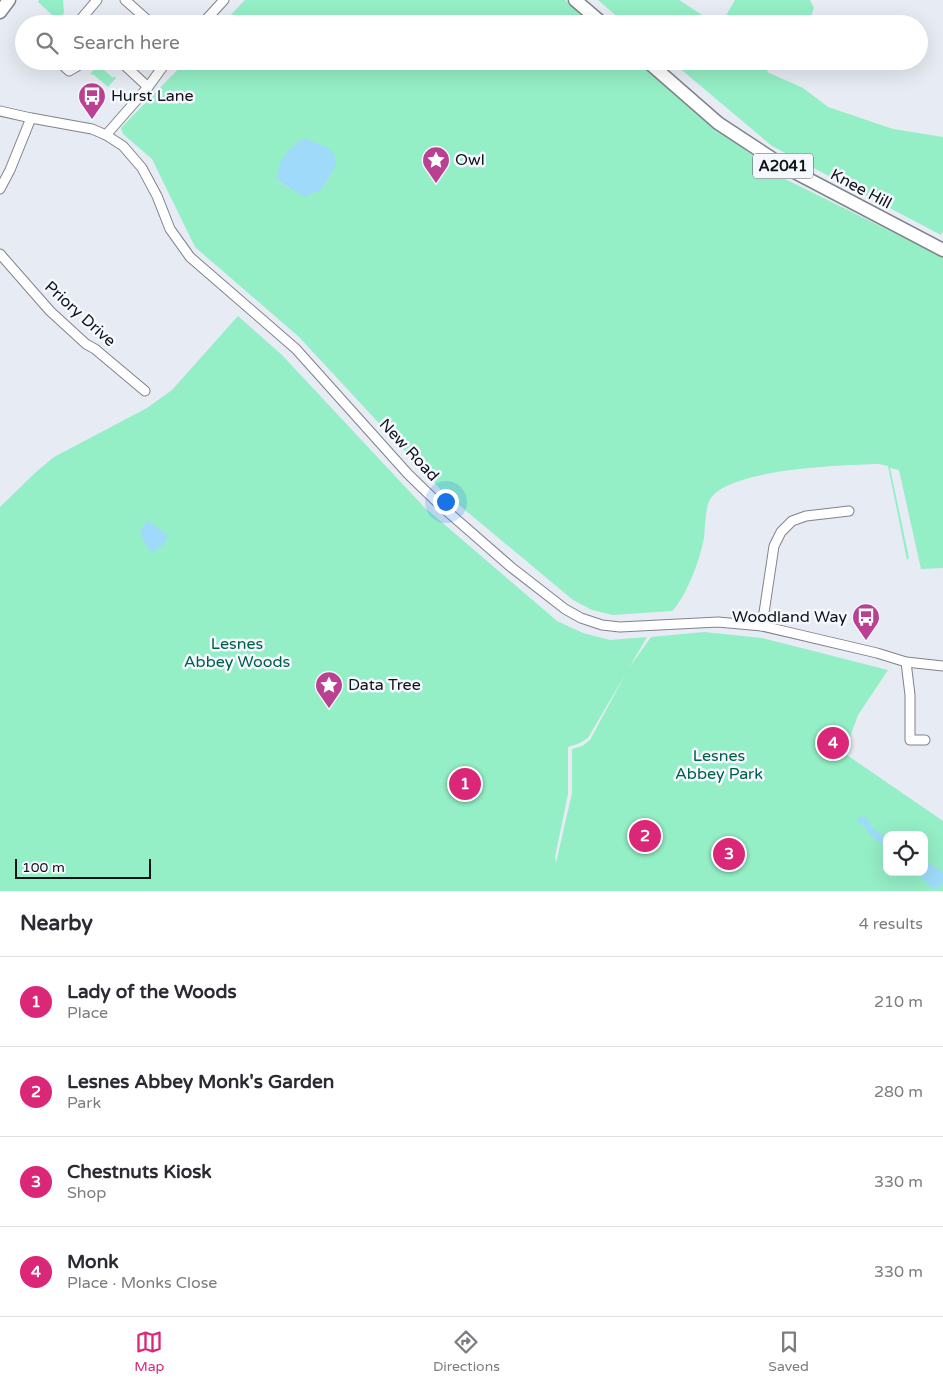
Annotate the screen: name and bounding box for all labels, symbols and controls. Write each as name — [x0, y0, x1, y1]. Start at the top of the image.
search box — [15, 15, 928, 70]
icon: search — [33, 29, 61, 57]
text: Search here — [73, 32, 180, 54]
bus stop icon: Hurst Lane — [77, 81, 107, 120]
place label: Hurst Lane — [111, 86, 194, 106]
place icon: Owl — [421, 145, 451, 184]
place label: Owl — [455, 150, 485, 170]
road number: A2041 — [753, 154, 813, 178]
street label: Knee Hill — [827, 165, 895, 213]
street label: Priory Drive — [40, 277, 120, 351]
street label: New Road — [375, 414, 443, 486]
your location — [433, 489, 459, 515]
bus stop icon: Woodland Way — [851, 602, 881, 641]
place label: Woodland Way — [732, 607, 847, 627]
park label: Lesnes Abbey Woods — [184, 634, 290, 672]
place icon: Data Tree — [314, 670, 344, 709]
place label: Data Tree — [348, 675, 421, 695]
pin: 4 — [817, 724, 849, 762]
park label: Lesnes Abbey Park — [675, 746, 763, 784]
pin: 1 — [449, 765, 481, 803]
pin: 2 — [629, 817, 661, 855]
map controls — [883, 831, 928, 876]
button: locate — [883, 831, 928, 876]
pin: 3 — [713, 835, 745, 873]
scale bar — [15, 856, 151, 879]
text: 100 m — [22, 859, 65, 876]
text: Nearby — [20, 911, 93, 936]
text: 4 results — [859, 914, 923, 934]
text: Lady of the Woods — [67, 981, 237, 1003]
text: 1 — [31, 992, 41, 1012]
text: 210 m — [874, 992, 923, 1012]
text: Place — [67, 1003, 108, 1023]
text: Lesnes Abbey Monk's Garden — [67, 1071, 334, 1093]
text: 2 — [31, 1082, 41, 1102]
text: 280 m — [874, 1082, 923, 1102]
text: Park — [67, 1093, 101, 1113]
text: Chestnuts Kiosk — [67, 1161, 212, 1183]
text: 3 — [31, 1172, 41, 1192]
text: 330 m — [874, 1172, 923, 1192]
text: Shop — [67, 1183, 106, 1203]
text: Monk — [67, 1251, 119, 1273]
text: 4 — [31, 1262, 41, 1282]
text: 330 m — [874, 1262, 923, 1282]
text: Place · Monks Close — [67, 1273, 217, 1293]
tab: Map — [134, 1328, 164, 1375]
tab: Directions — [433, 1328, 500, 1375]
tab: Saved — [768, 1328, 809, 1375]

